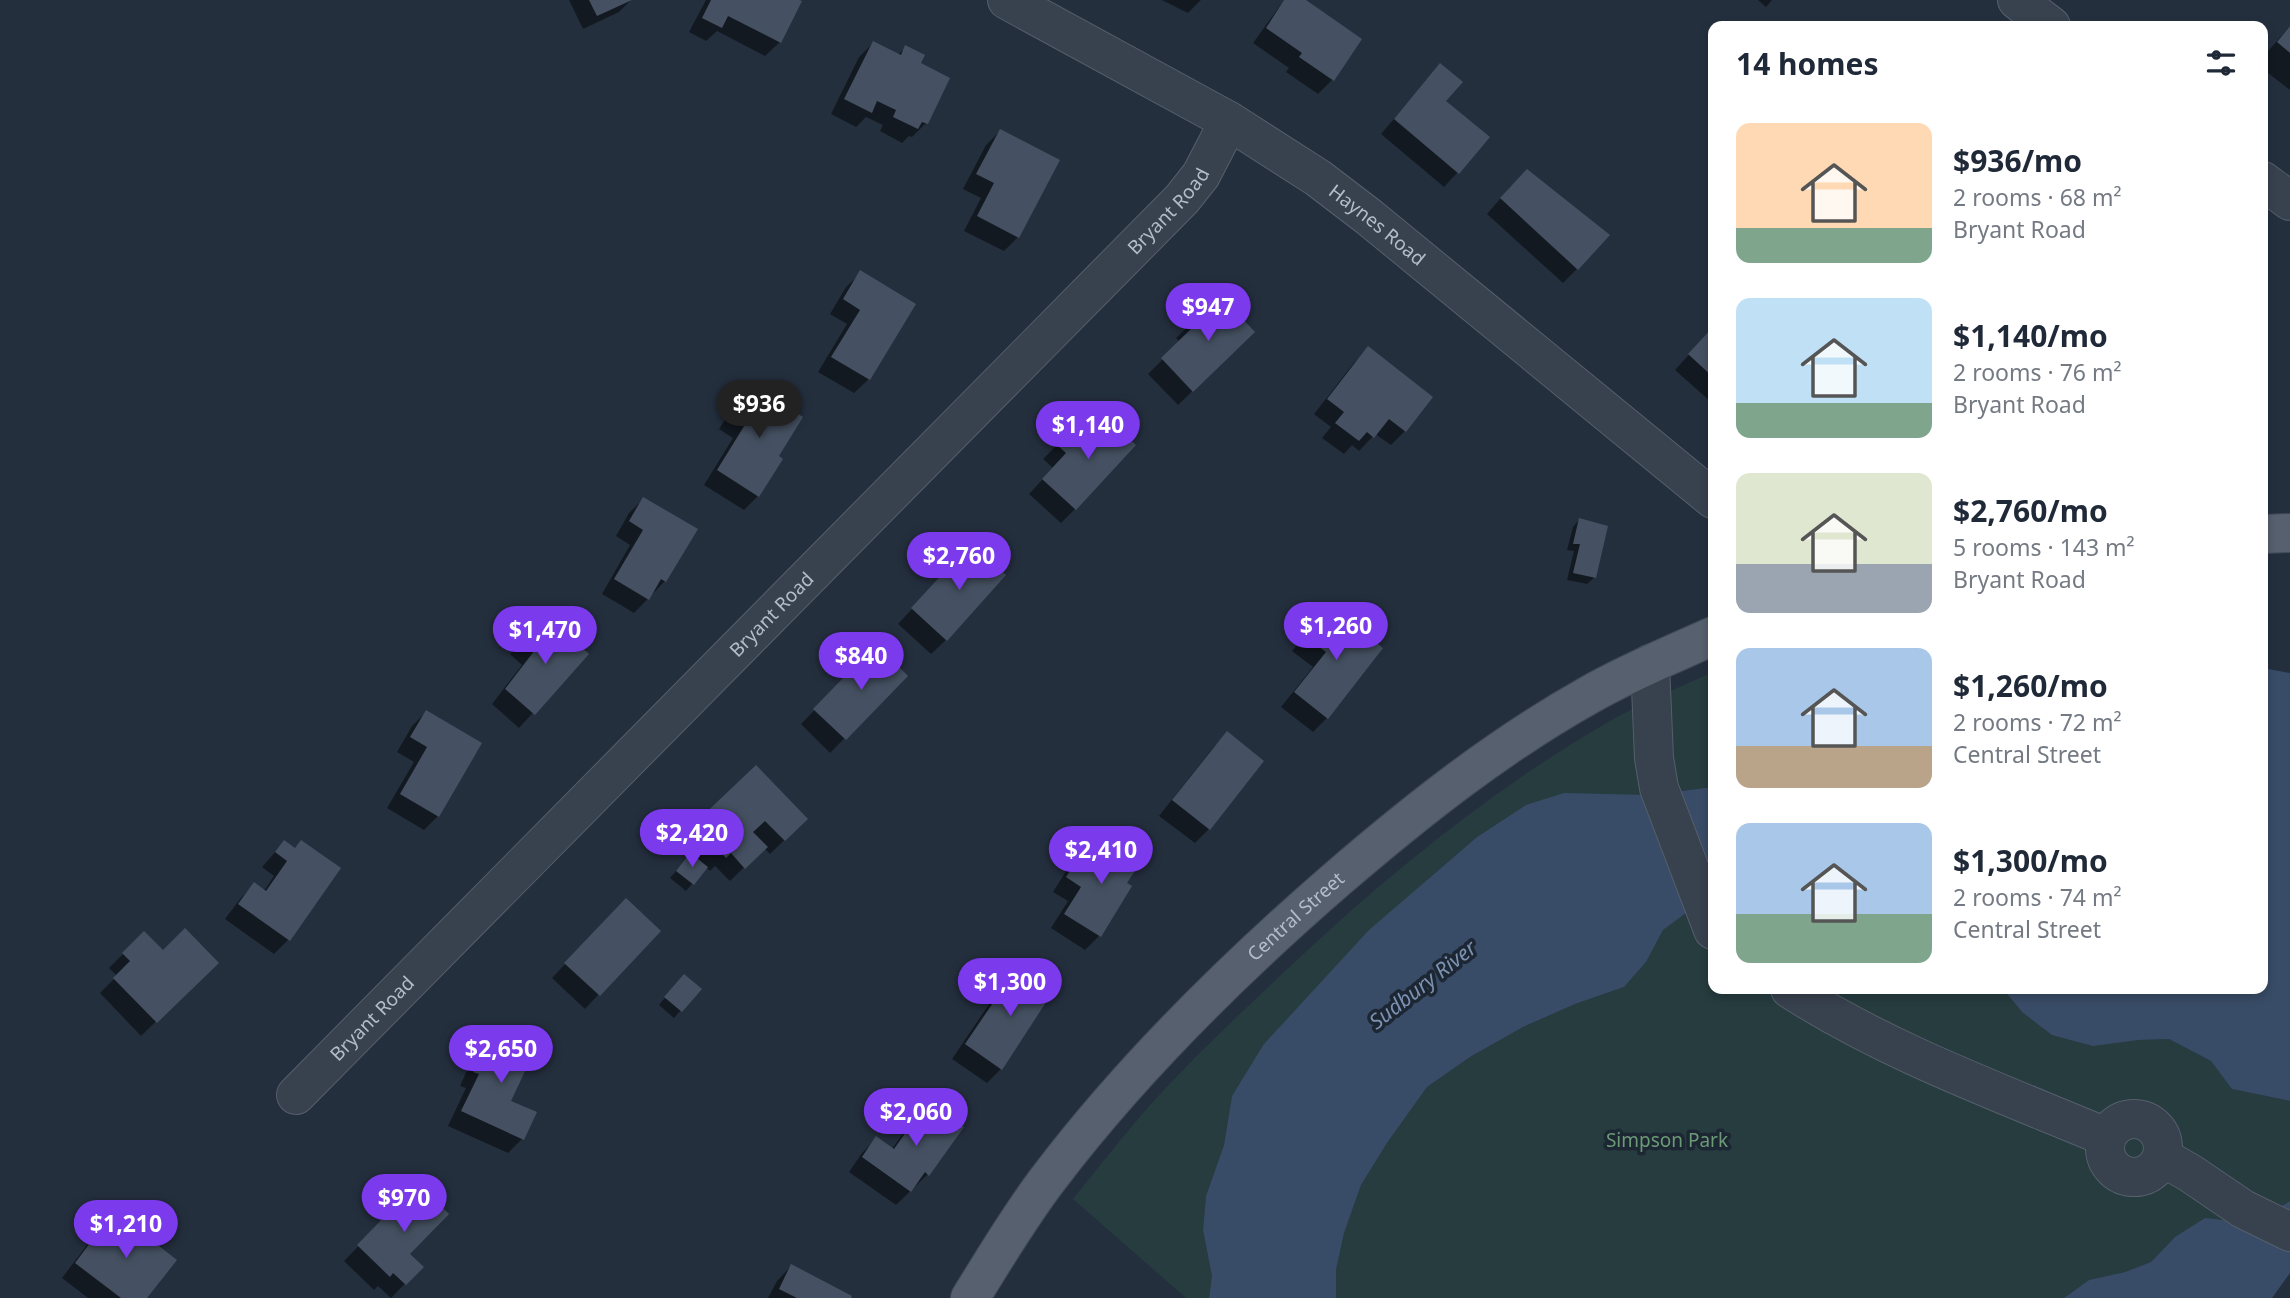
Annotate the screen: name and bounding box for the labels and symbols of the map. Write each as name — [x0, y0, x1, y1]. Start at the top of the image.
street label: Bryant Road — [1121, 163, 1215, 260]
street label: Haynes Road — [1324, 178, 1431, 271]
pin: $947 — [1167, 284, 1249, 343]
pin: $936 — [718, 380, 800, 440]
pin: $1,140 — [1031, 402, 1145, 461]
pin: $2,760 — [902, 532, 1016, 592]
street label: Bryant Road — [723, 566, 819, 663]
pin: $1,260 — [1279, 602, 1393, 662]
pin: $1,470 — [488, 606, 602, 666]
pin: $840 — [820, 632, 902, 692]
pin: $2,420 — [635, 810, 749, 869]
pin: $2,410 — [1044, 826, 1158, 886]
street label: Central Street — [1241, 865, 1350, 967]
water label: Sudbury River — [1363, 932, 1483, 1035]
pin: $1,300 — [953, 958, 1067, 1018]
street label: Bryant Road — [324, 970, 420, 1066]
pin: $2,650 — [444, 1026, 558, 1085]
pin: $2,060 — [859, 1088, 973, 1148]
park label: Simpson Park — [1606, 1127, 1728, 1153]
pin: $970 — [363, 1174, 445, 1234]
pin: $1,210 — [69, 1200, 183, 1260]

